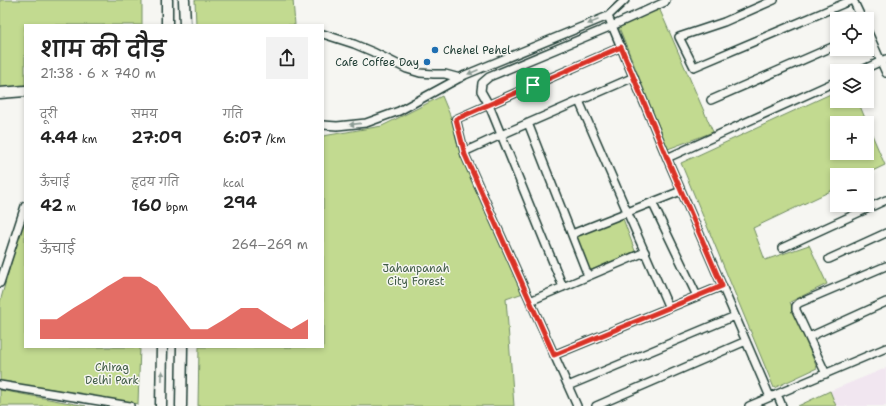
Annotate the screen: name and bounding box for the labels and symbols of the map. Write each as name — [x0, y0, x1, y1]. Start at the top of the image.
one-way arrow — [587, 19, 599, 25]
place label: Chehel Pehel — [443, 43, 511, 58]
marker: Chehel Pehel — [430, 45, 440, 55]
place label: Cafe Coffee Day — [335, 55, 419, 70]
marker: Cafe Coffee Day — [422, 57, 432, 67]
pin — [516, 68, 550, 102]
one-way arrow — [468, 69, 479, 75]
one-way arrow — [349, 121, 361, 127]
park label: Jahanpanah City Forest — [382, 261, 450, 289]
park label: Chirag Delhi Park — [85, 360, 139, 388]
one-way arrow — [158, 370, 165, 383]

